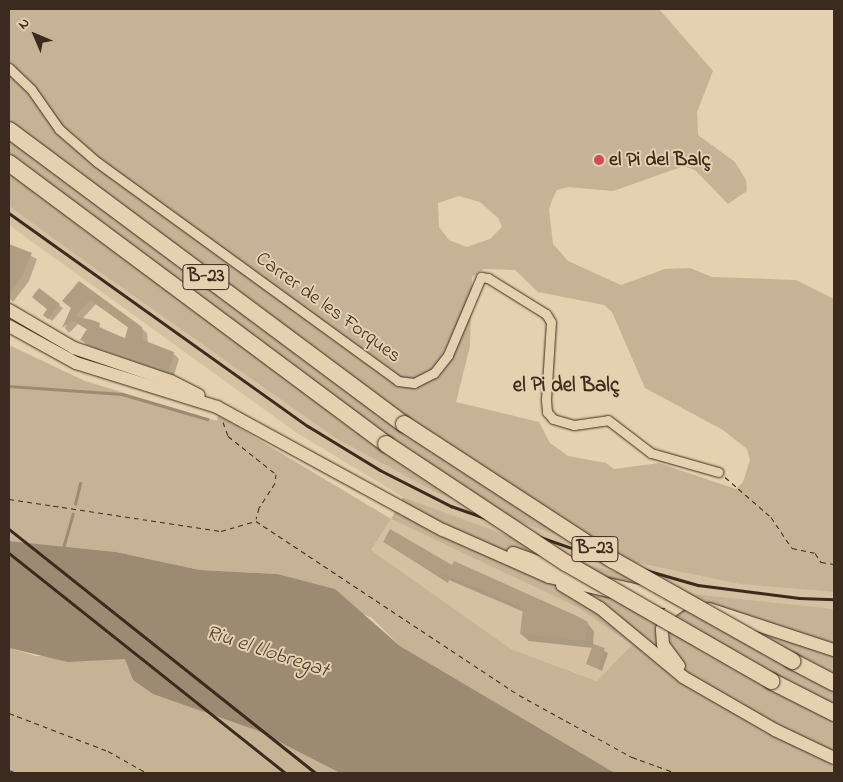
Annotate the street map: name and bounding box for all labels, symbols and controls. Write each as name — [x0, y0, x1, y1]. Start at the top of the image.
north arrow — [10, 10, 60, 60]
text: N — [13, 13, 35, 35]
place label: el Pi del Balç — [609, 148, 710, 172]
marker: el Pi del Balç — [593, 154, 605, 166]
street label: Carrer de les Forques — [251, 247, 405, 369]
road number: B-23 — [182, 260, 230, 294]
district label: el Pi del Balç — [513, 373, 619, 399]
road number: B-23 — [571, 532, 619, 566]
water label: Riu el Llobregat — [203, 620, 331, 684]

